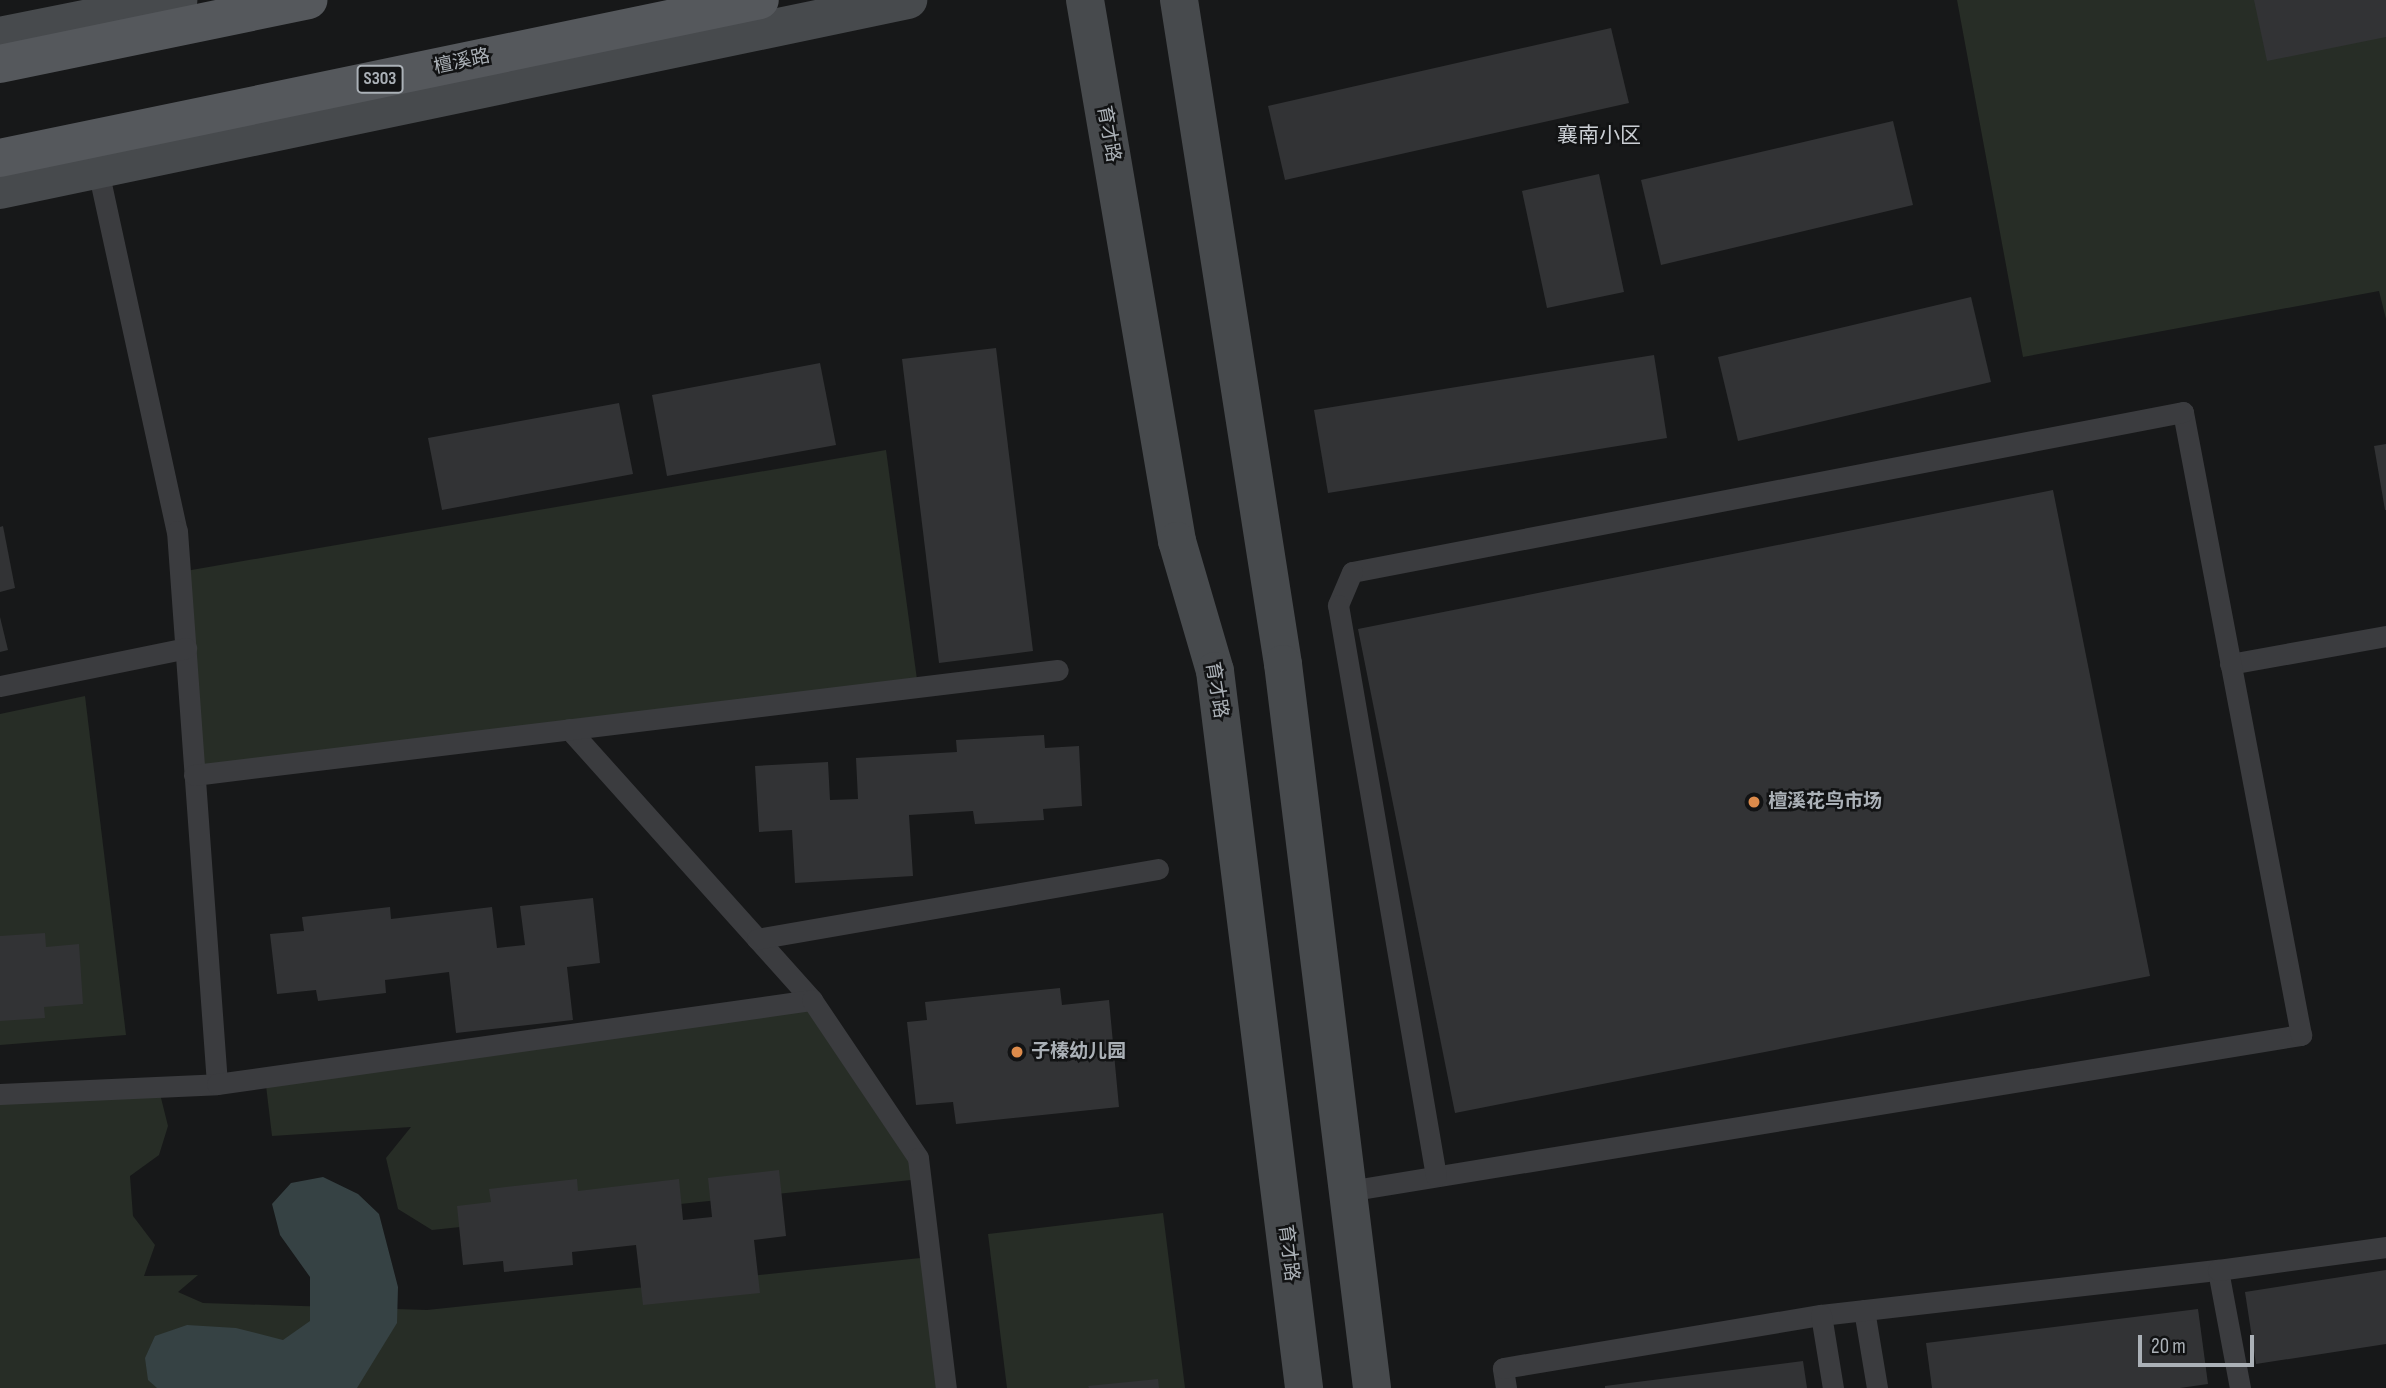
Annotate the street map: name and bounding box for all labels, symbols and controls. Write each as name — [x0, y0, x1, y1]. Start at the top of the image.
street label: 檀溪路 — [432, 45, 492, 79]
road number: S303 — [356, 64, 404, 94]
street label: 育才路 — [1092, 104, 1124, 164]
district label: 襄南小区 — [1557, 123, 1641, 149]
street label: 育才路 — [1200, 660, 1232, 720]
place label: 檀溪花鸟市场 — [1768, 791, 1882, 813]
marker: 檀溪花鸟市场 — [1746, 794, 1762, 810]
place label: 子榛幼儿园 — [1031, 1041, 1126, 1063]
marker: 子榛幼儿园 — [1009, 1044, 1025, 1060]
street label: 育才路 — [1273, 1223, 1303, 1283]
scale bar — [2141, 1322, 2256, 1366]
text: 20 m — [2151, 1334, 2186, 1359]

